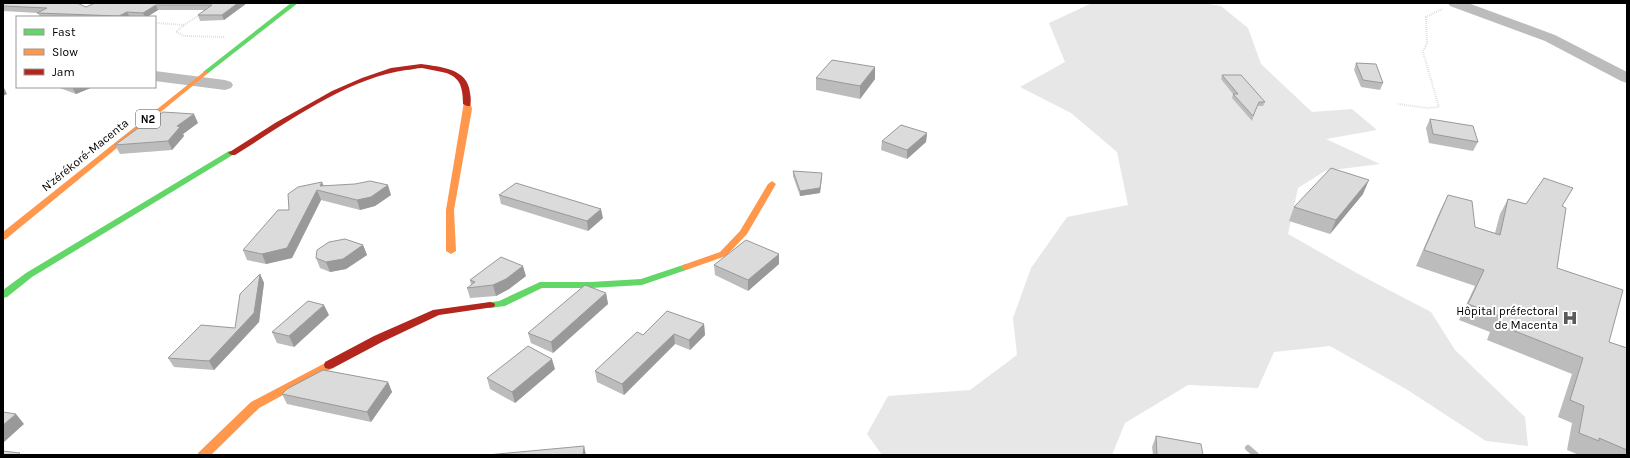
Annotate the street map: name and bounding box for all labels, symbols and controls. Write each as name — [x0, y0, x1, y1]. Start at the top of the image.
legend — [16, 16, 156, 88]
text: Fast — [52, 25, 76, 39]
text: Slow — [52, 45, 78, 59]
text: Jam — [52, 65, 75, 79]
road number: N2 — [136, 110, 160, 128]
street label: N'zérékoré-Macenta — [39, 116, 131, 194]
place label: Hôpital préfectoral de Macenta — [1456, 304, 1558, 332]
hospital icon: Hôpital préfectoral de Macenta — [1561, 309, 1579, 327]

